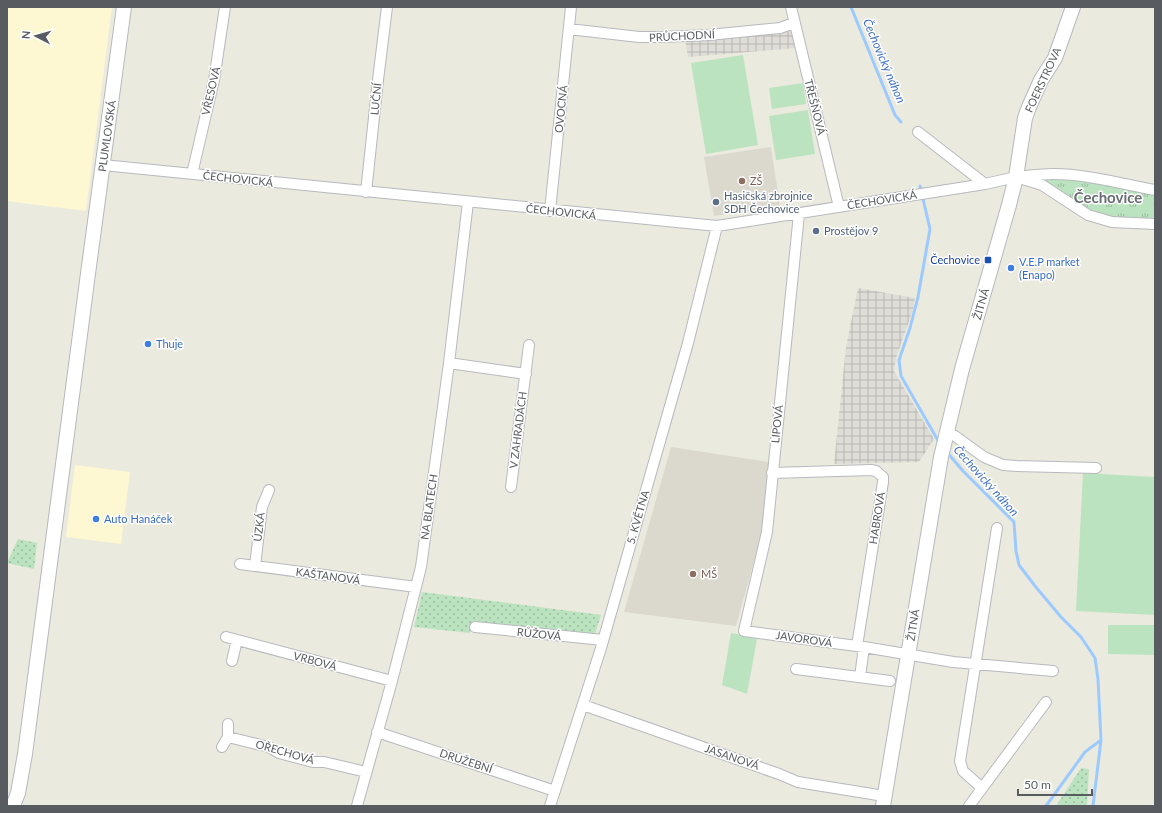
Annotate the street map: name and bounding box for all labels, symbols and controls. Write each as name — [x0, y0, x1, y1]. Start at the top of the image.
north arrow — [16, 16, 56, 56]
water label: Čechovický náhon — [860, 16, 909, 105]
street label: PRŮCHODNÍ — [649, 27, 716, 44]
text: N — [19, 30, 32, 40]
street label: FOERSTROVA — [1022, 45, 1064, 114]
street label: VŘESOVÁ — [199, 65, 223, 116]
street label: TŘEŠŇOVÁ — [802, 78, 829, 137]
street label: LUČNÍ — [367, 81, 384, 116]
street label: OVOCNÁ — [552, 84, 570, 133]
street label: PLUMLOVSKÁ — [95, 99, 118, 173]
street label: ČECHOVICKÁ — [202, 168, 274, 189]
place label: ZŠ — [750, 174, 763, 187]
marker: ZŠ — [737, 176, 747, 186]
street label: ČECHOVICKÁ — [846, 187, 918, 211]
district label: Čechovice — [1074, 188, 1142, 206]
place label: Hasičská zbrojnice SDH Čechovice — [724, 189, 813, 215]
marker: Hasičská zbrojnice SDH Čechovice — [711, 197, 721, 207]
street label: ČECHOVICKÁ — [525, 201, 597, 222]
place label: Prostějov 9 — [824, 224, 878, 237]
marker: Prostějov 9 — [811, 226, 821, 236]
place label: Čechovice — [930, 253, 980, 266]
marker: Čechovice — [983, 255, 993, 265]
place label: V.E.P market (Enapo) — [1019, 255, 1080, 281]
marker: V.E.P market (Enapo) — [1006, 263, 1016, 273]
street label: ŽITNÁ — [970, 286, 991, 321]
place label: Thuje — [156, 337, 183, 350]
marker: Thuje — [143, 339, 153, 349]
street label: V ZAHRADÁCH — [506, 391, 529, 469]
street label: LIPOVÁ — [768, 404, 785, 444]
water label: Čechovický náhon — [951, 442, 1022, 519]
street label: NA BLATECH — [417, 473, 440, 541]
street label: 5. KVĚTNA — [624, 488, 652, 545]
street label: HABROVÁ — [866, 490, 887, 545]
street label: ÚZKÁ — [250, 511, 267, 542]
place label: Auto Hanáček — [104, 512, 173, 525]
marker: Auto Hanáček — [91, 514, 101, 524]
street label: KAŠTANOVÁ — [295, 565, 362, 587]
place label: MŠ — [701, 567, 717, 580]
marker: MŠ — [688, 569, 698, 579]
street label: ŽITNÁ — [904, 608, 922, 642]
street label: RŮŽOVÁ — [516, 625, 562, 642]
street label: JAVOROVÁ — [775, 628, 834, 649]
street label: VRBOVÁ — [292, 649, 339, 673]
street label: OŘECHOVÁ — [254, 737, 317, 766]
street label: JASANOVÁ — [703, 741, 762, 772]
street label: DRUŽEBNÍ — [438, 746, 495, 775]
scale bar — [1018, 771, 1092, 797]
text: 50 m — [1024, 777, 1051, 792]

